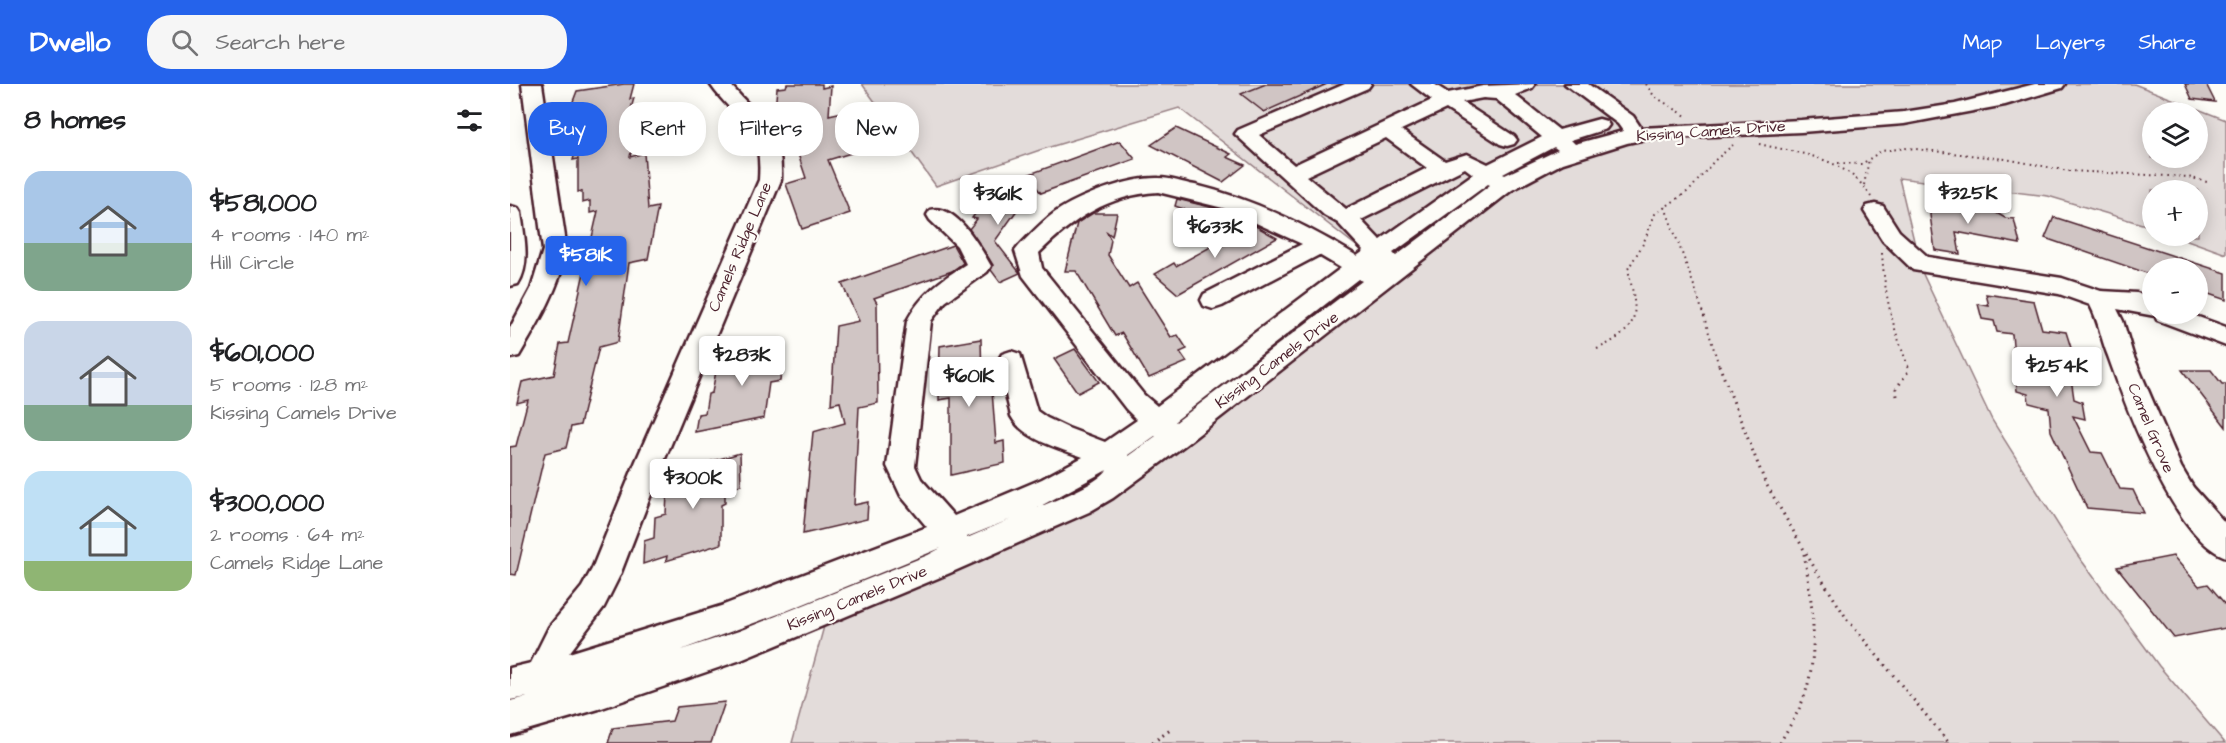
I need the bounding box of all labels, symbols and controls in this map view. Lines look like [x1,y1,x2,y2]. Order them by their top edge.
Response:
search box [147,15,567,69]
text: Dwello [30,23,111,62]
icon: search [168,26,201,59]
text: Search here [216,27,345,58]
text: Map [1962,28,2002,57]
text: Layers [2035,28,2105,57]
text: Share [2138,28,2196,57]
text: 8 homes [24,102,126,138]
chip: Buy [528,102,607,156]
chip: Rent [619,102,706,156]
chip: Filters [718,102,823,156]
chip: New [835,102,919,156]
map controls [2142,102,2208,324]
button: layers [2142,102,2208,168]
icon: filters [453,104,486,137]
street label: Kissing Camels Drive [1636,115,1787,148]
pin: $325K [1926,174,2010,225]
pin: $361K [956,175,1040,226]
street label: Camels Ridge Lane [703,179,778,316]
text: $325K [1938,179,1998,207]
text: $361K [974,180,1022,208]
button: + [2142,180,2208,246]
text: $581,000 [210,185,317,221]
icon: home [72,195,144,267]
pin: $633K [1173,208,1257,259]
text: $633K [1187,213,1243,241]
text: 4 rooms · 140 m² [210,221,369,249]
pin: $581K [544,236,628,287]
text: $581K [560,241,612,269]
text: Hill Circle [210,249,294,277]
button: − [2142,258,2208,324]
street label: Kissing Camels Drive [1211,306,1344,415]
text: $601,000 [210,335,314,371]
pin: $283K [700,336,784,387]
text: $283K [713,341,771,369]
icon: home [72,345,144,417]
pin: $254K [2015,347,2099,398]
text: $254K [2026,352,2088,380]
pin: $601K [927,357,1011,408]
text: $601K [944,362,994,390]
text: 5 rooms · 128 m² [210,371,368,399]
street label: Camel Grove [2122,380,2180,477]
text: Kissing Camels Drive [210,399,397,427]
pin: $300K [651,459,735,510]
text: $300K [664,464,722,492]
text: $300,000 [210,485,324,521]
icon: home [72,495,144,567]
text: 2 rooms · 64 m² [210,521,365,549]
text: Camels Ridge Lane [210,549,383,577]
street label: Kissing Camels Drive [784,560,931,637]

